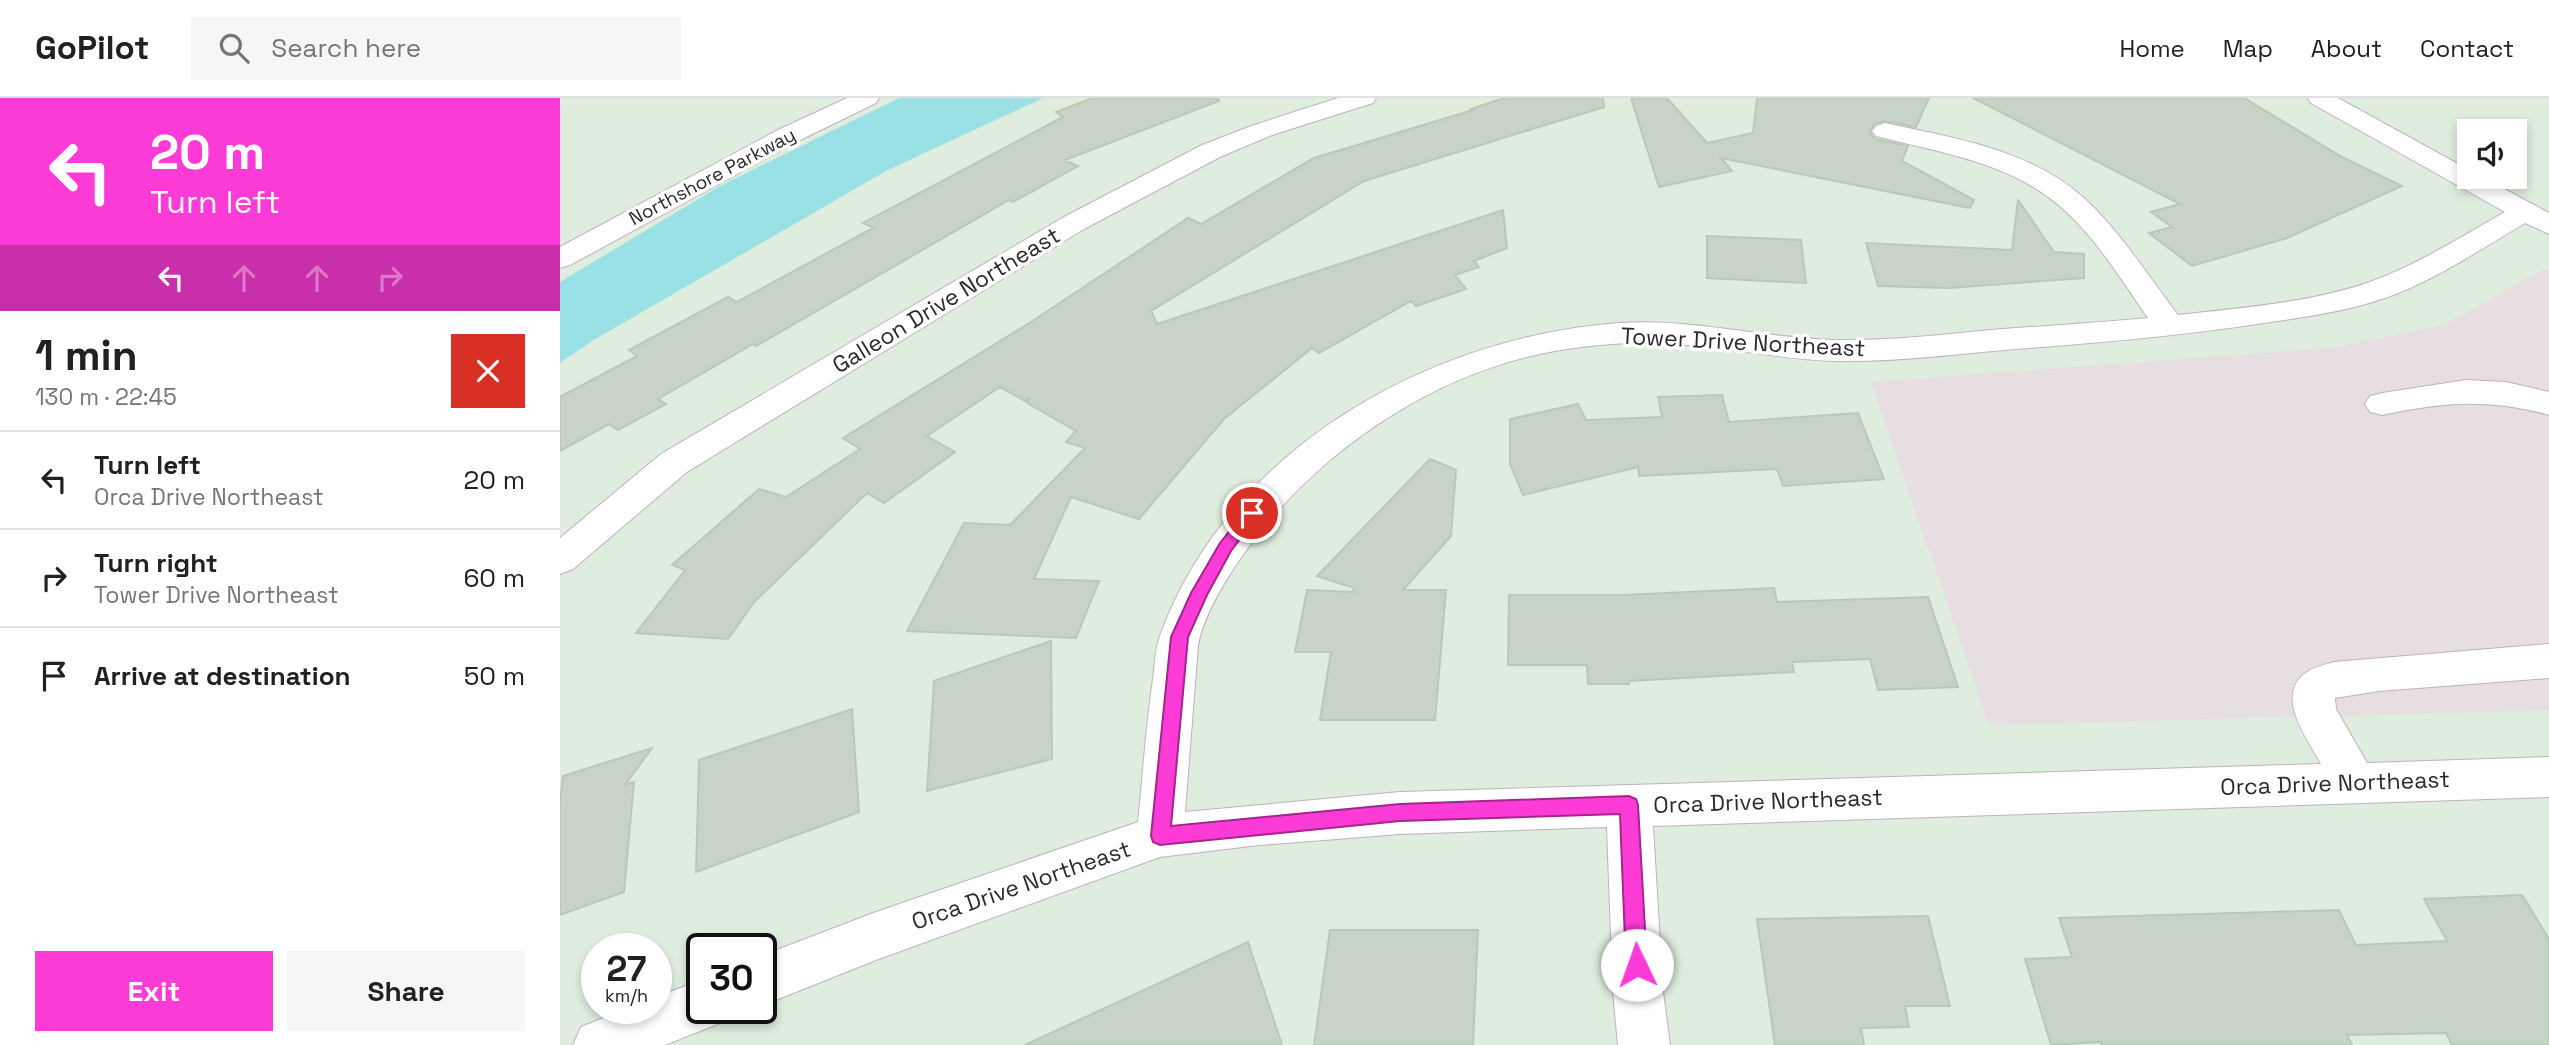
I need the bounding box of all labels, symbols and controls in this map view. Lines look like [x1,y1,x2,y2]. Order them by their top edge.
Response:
search box [191,17,681,80]
text: GoPilot [35,27,149,69]
icon: search [215,29,253,67]
text: Search here [271,31,421,65]
text: Home [2119,33,2185,64]
text: Map [2223,33,2273,64]
text: About [2311,33,2382,64]
text: Contact [2420,33,2514,64]
map controls [2457,119,2527,189]
button: sound [2457,119,2527,189]
text: 20 m [150,121,265,183]
street label: Northshore Parkway [625,122,800,231]
icon: left [35,126,126,217]
text: Turn left [150,182,280,222]
street label: Galleon Drive Northeast [827,220,1065,380]
icon: left [152,259,190,297]
icon: ahead [225,259,263,297]
icon: ahead [298,259,336,297]
icon: right [371,259,409,297]
street label: Tower Drive Northeast [1620,321,1866,363]
text: 1 min [35,329,138,382]
button: close [451,334,525,408]
text: 130 m · 22:45 [35,382,177,412]
text: Turn left [94,448,201,482]
icon: left [35,461,73,499]
text: 20 m [464,463,525,497]
text: Orca Drive Northeast [94,482,324,512]
pin [1222,483,1282,543]
icon: arrive [1233,494,1271,532]
text: Turn right [94,546,218,580]
icon: right [35,559,73,597]
text: 60 m [463,561,525,595]
text: Tower Drive Northeast [94,580,339,610]
icon: arrive [35,657,73,695]
text: Arrive at destination [94,659,351,693]
text: 50 m [464,659,525,693]
street label: Orca Drive Northeast [2220,764,2450,802]
street label: Orca Drive Northeast [1653,782,1883,820]
street label: Orca Drive Northeast [908,833,1134,937]
position arrow [1600,928,1674,1002]
speed limit sign: 30 [686,933,777,1024]
text: 27 [607,947,646,991]
button: Exit [35,951,273,1031]
button: Share [287,951,525,1031]
text: km/h [605,984,648,1007]

